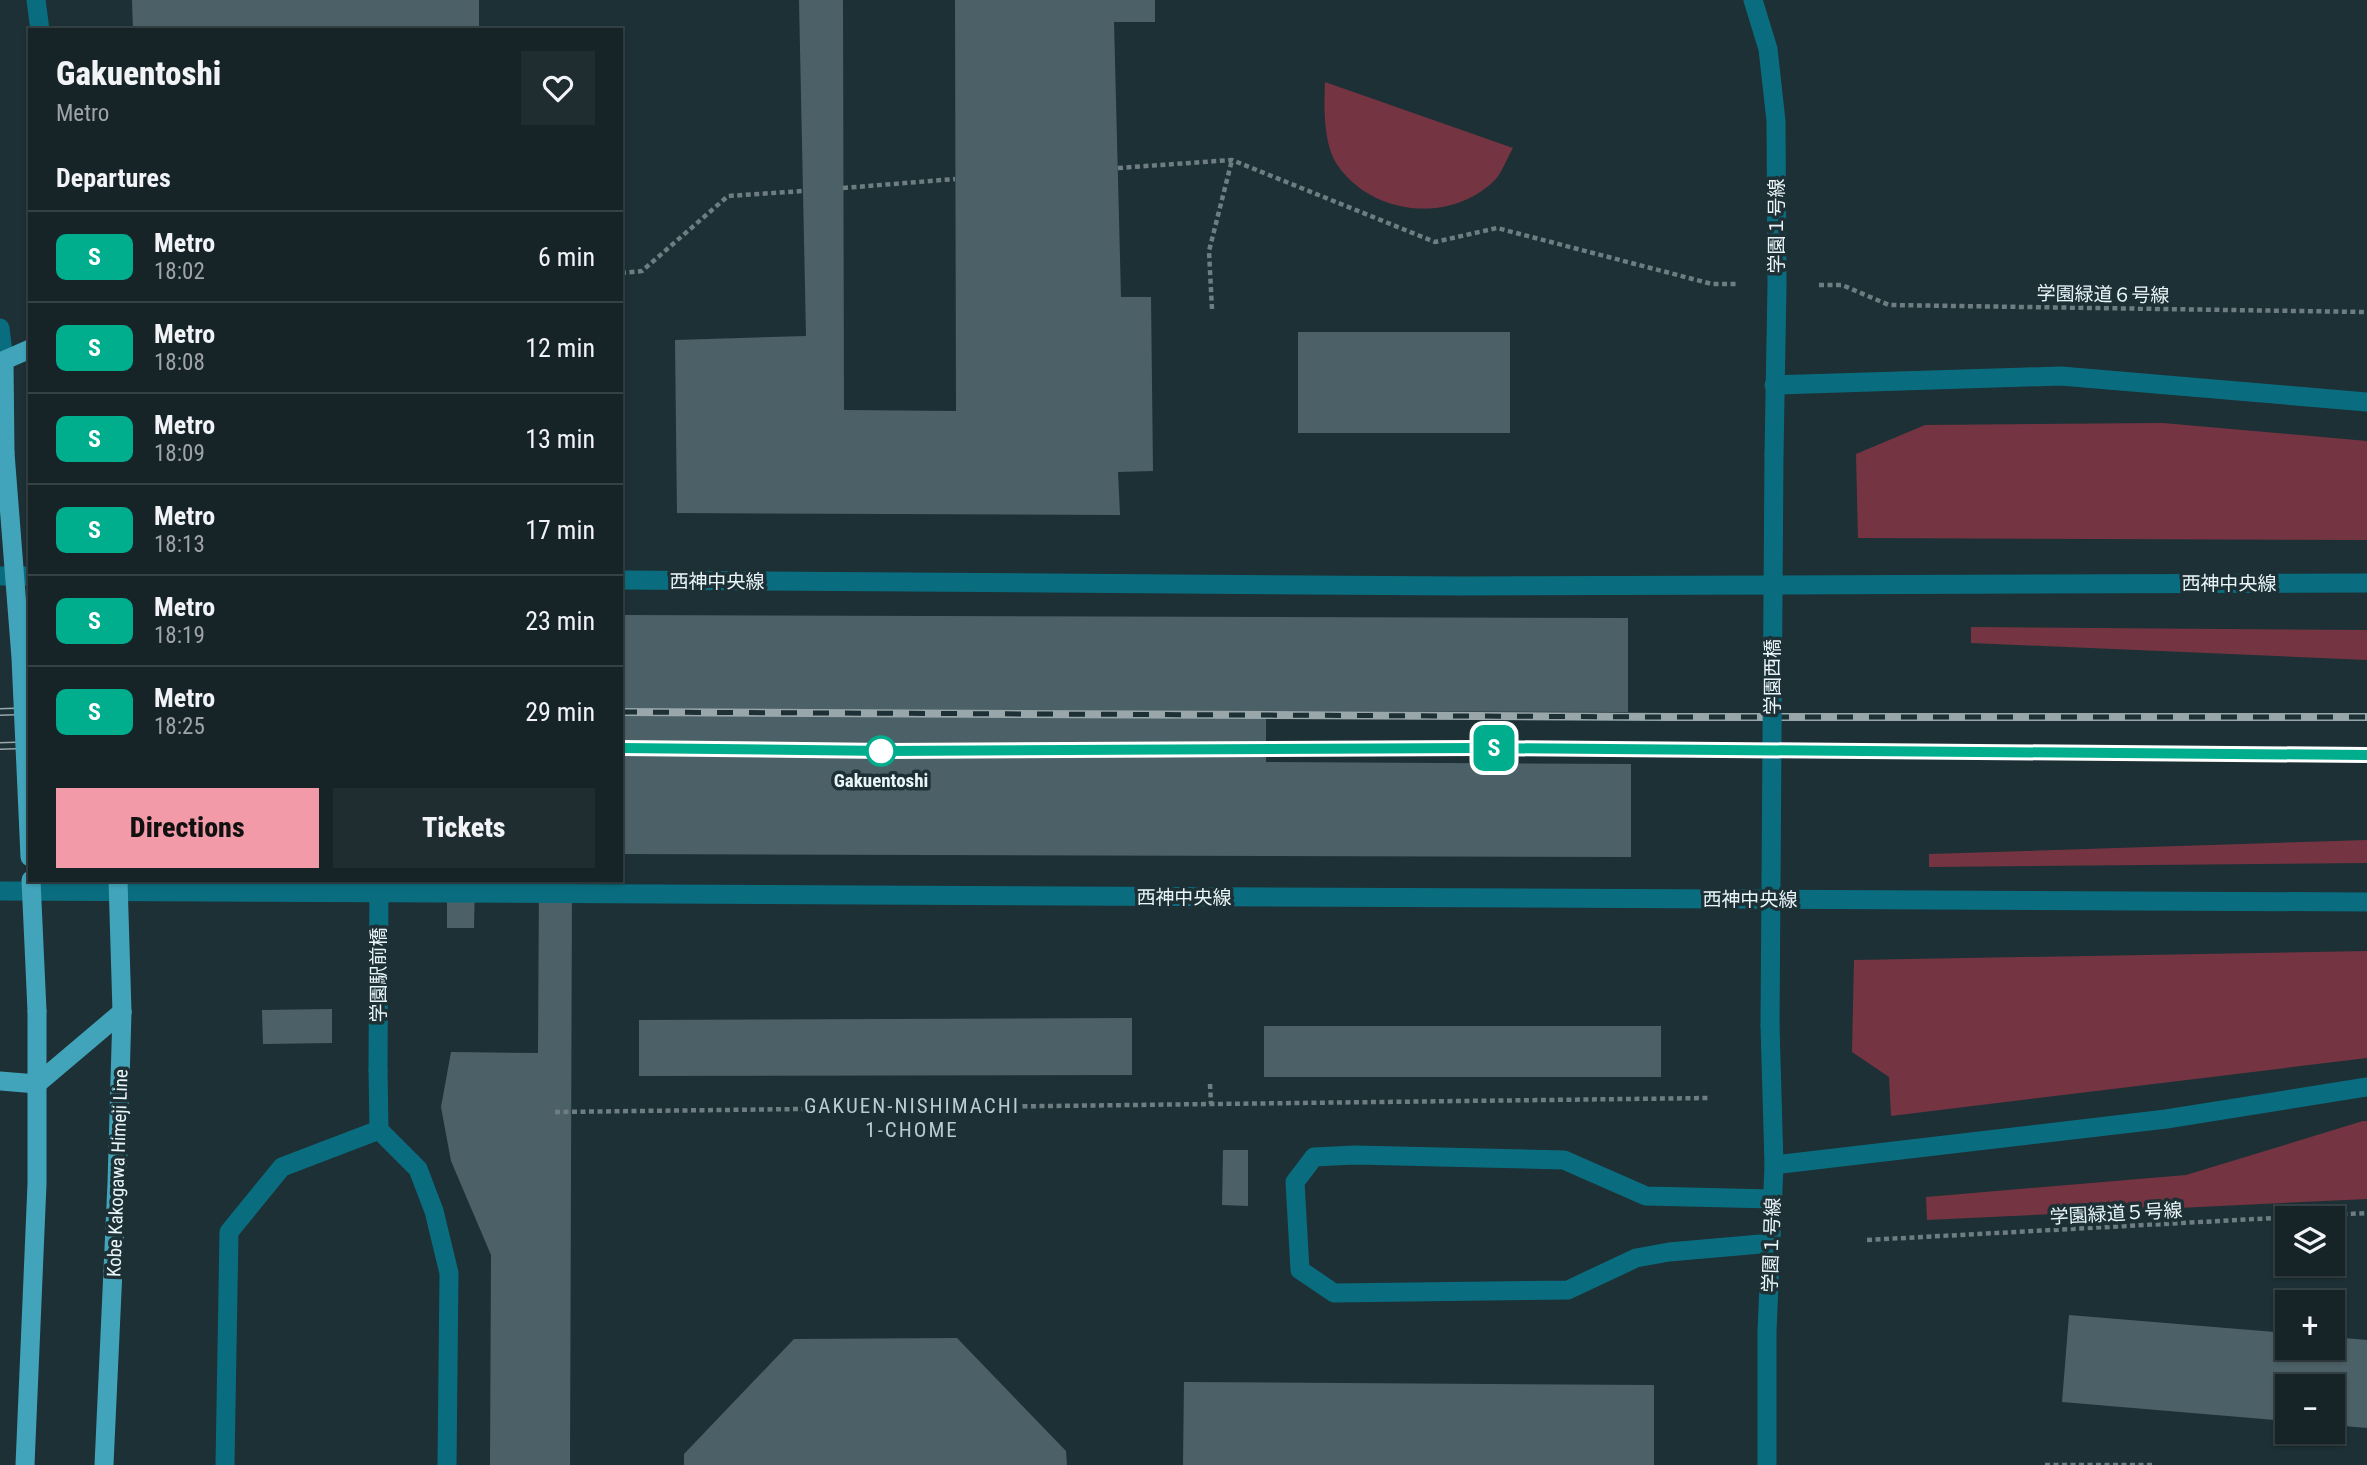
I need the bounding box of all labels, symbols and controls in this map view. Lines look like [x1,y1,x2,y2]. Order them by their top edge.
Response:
button: heart [521,51,595,125]
text: Gakuentoshi [56,54,221,93]
text: Metro [56,100,109,127]
text: Departures [56,163,171,193]
street label: 学園１号線 [1765,178,1788,274]
text: Metro [154,228,215,258]
text: 6 min [538,242,595,272]
text: S [88,243,101,271]
text: 18:02 [154,258,205,285]
street label: 学園緑道６号線 [2036,282,2170,307]
text: Metro [154,319,215,349]
text: 12 min [525,333,595,363]
text: S [88,334,101,362]
text: 18:08 [154,349,205,376]
text: Metro [154,410,215,440]
text: 13 min [525,424,595,454]
text: S [88,425,101,453]
text: 18:09 [154,440,205,467]
text: Metro [154,501,215,531]
text: 17 min [525,515,595,545]
text: S [88,516,101,544]
text: 18:13 [154,531,205,558]
street label: 西神中央線 [669,570,765,593]
street label: 西神中央線 [2181,572,2277,595]
text: Metro [154,592,215,622]
text: 23 min [525,606,595,636]
text: S [88,607,101,635]
text: 18:19 [154,622,205,649]
street label: 学園西橋 [1761,639,1784,715]
text: Metro [154,683,215,713]
text: 29 min [525,697,595,727]
text: S [88,698,101,726]
text: 18:25 [154,713,205,740]
line badge: S [1471,725,1517,771]
text: S [1488,734,1500,762]
marker: Gakuentoshi [866,736,896,766]
place label: Gakuentoshi [834,769,928,792]
button: Directions [56,788,319,868]
button: Tickets [333,788,595,868]
street label: 西神中央線 [1136,886,1232,909]
street label: 西神中央線 [1702,888,1798,911]
street label: 学園駅前橋 [367,927,390,1023]
street label: Kobe Kakogawa Himeji Line [102,1069,133,1277]
district label: GAKUEN-NISHIMACHI 1-CHOME [804,1094,1020,1142]
street label: 学園１号線 [1758,1197,1785,1293]
street label: 学園緑道５号線 [2049,1199,2183,1228]
map controls [2275,1206,2345,1444]
button: layers [2275,1206,2345,1276]
button: + [2275,1290,2345,1360]
button: − [2275,1374,2345,1444]

